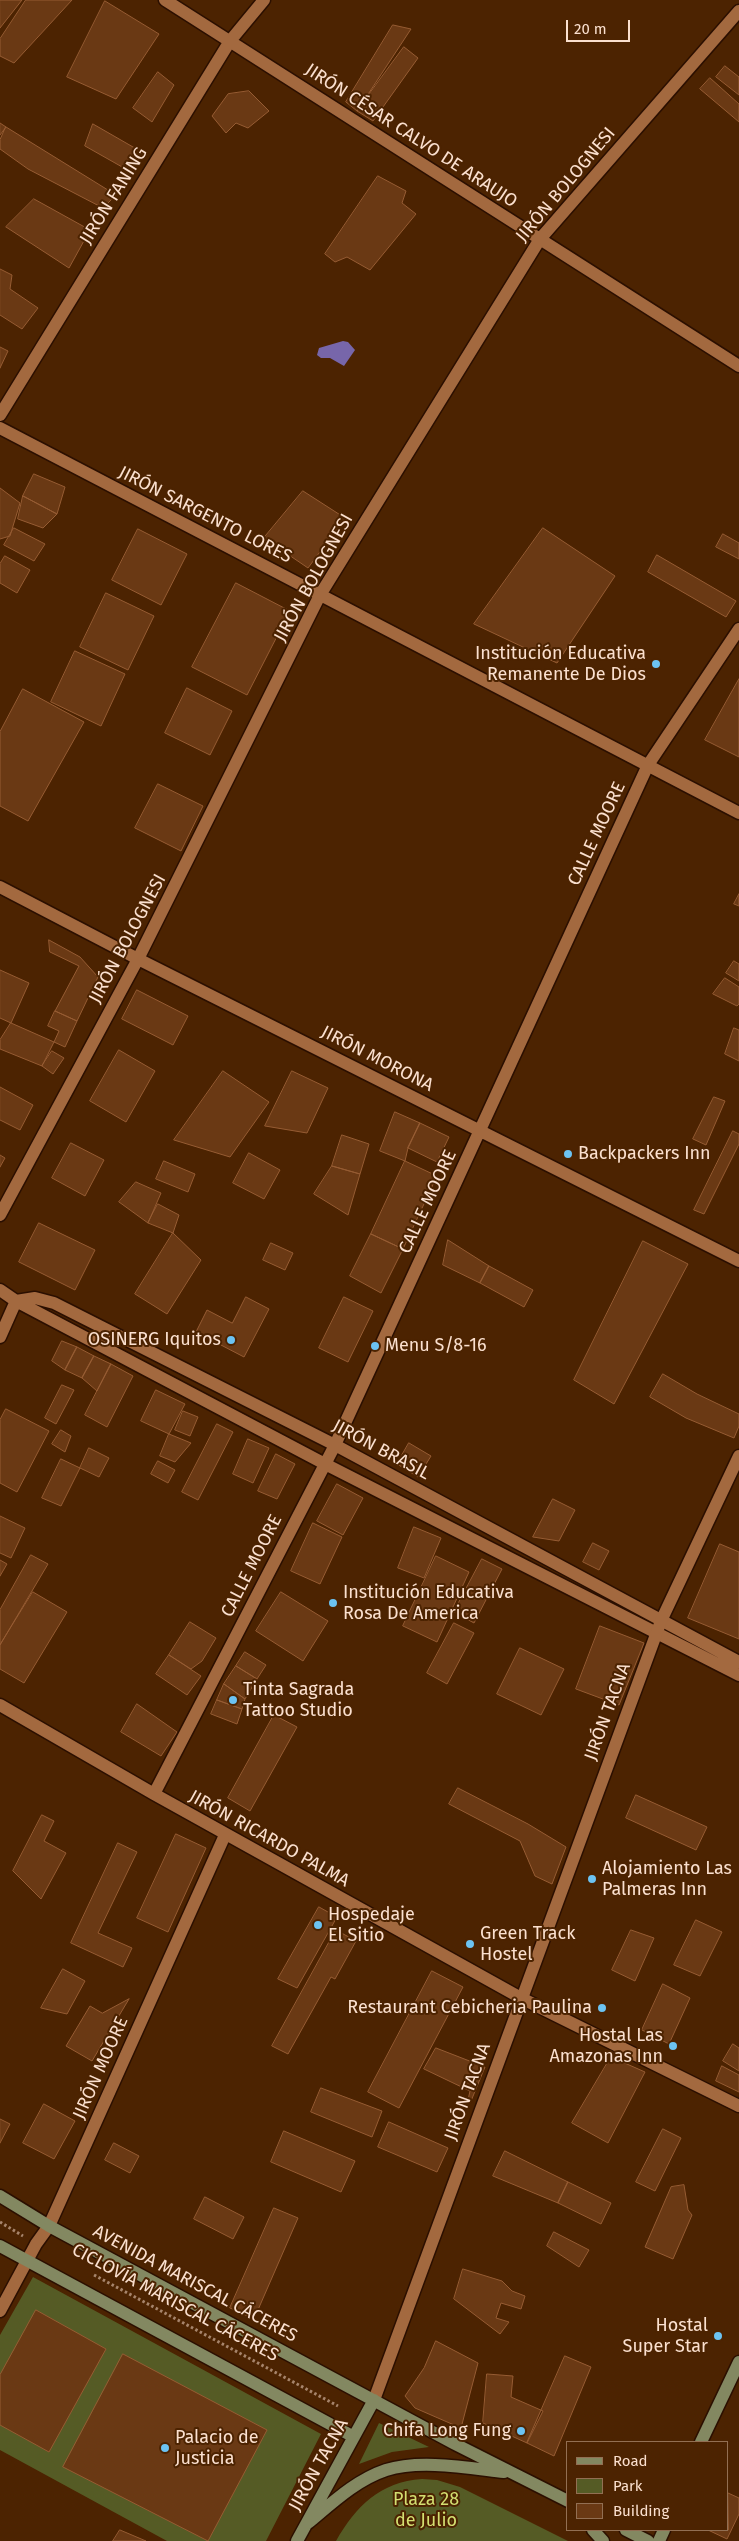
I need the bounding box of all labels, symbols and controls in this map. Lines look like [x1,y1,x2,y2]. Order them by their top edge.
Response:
scale bar [569,10,633,42]
text: 20 m [574,20,607,38]
street label: JIRÓN CÉSAR CALVO DE ARAUJO [301,59,521,213]
street label: JIRÓN BOLOGNESI [512,123,620,247]
street label: JIRÓN FANING [76,143,152,249]
street label: JIRÓN SARGENTO LORES [115,462,295,568]
street label: JIRÓN BOLOGNESI [270,510,358,646]
place label: Institución Educativa Remanente De Dios [475,643,646,686]
marker: Institución Educativa Remanente De Dios [650,658,662,670]
street label: CALLE MOORE [564,779,630,889]
street label: JIRÓN BOLOGNESI [85,871,171,1007]
street label: JIRÓN MORONA [317,1021,437,1097]
place label: Backpackers Inn [578,1143,711,1165]
street label: CALLE MOORE [395,1147,461,1257]
marker: Backpackers Inn [562,1148,574,1160]
place label: OSINERG Iquitos [88,1329,221,1351]
marker: OSINERG Iquitos [225,1334,237,1346]
place label: Menu S/8-16 [385,1335,487,1357]
marker: Menu S/8-16 [369,1340,381,1352]
street label: JIRÓN BRASIL [329,1415,433,1485]
street label: CALLE MOORE [217,1511,287,1621]
place label: Institución Educativa Rosa De America [343,1582,514,1625]
marker: Institución Educativa Rosa De America [327,1597,339,1609]
street label: JIRÓN TACNA [580,1660,636,1764]
place label: Tinta Sagrada Tattoo Studio [243,1679,354,1722]
marker: Tinta Sagrada Tattoo Studio [227,1694,239,1706]
street label: JIRÓN RICARDO PALMA [185,1786,353,1892]
place label: Alojamiento Las Palmeras Inn [602,1858,732,1900]
marker: Alojamiento Las Palmeras Inn [586,1873,598,1885]
place label: Hospedaje El Sitio [328,1904,415,1946]
marker: Hospedaje El Sitio [312,1919,324,1931]
place label: Green Track Hostel [480,1923,575,1966]
marker: Green Track Hostel [464,1938,476,1950]
place label: Restaurant Cebicheria Paulina [347,1997,592,2019]
marker: Restaurant Cebicheria Paulina [596,2002,608,2014]
street label: JIRÓN MOORE [69,2013,133,2123]
place label: Hostal Las Amazonas Inn [549,2025,663,2068]
street label: JIRÓN TACNA [440,2040,496,2144]
marker: Hostal Las Amazonas Inn [667,2040,679,2052]
street label: AVENIDA MARISCAL CÁCERES [89,2221,301,2347]
street label: CICLOVÍA MARISCAL CÁCERES [68,2239,282,2367]
place label: Hostal Super Star [623,2315,708,2358]
marker: Hostal Super Star [712,2330,724,2342]
street label: JIRÓN TACNA [285,2415,353,2515]
place label: Chifa Long Fung [383,2420,511,2442]
marker: Chifa Long Fung [515,2425,527,2437]
place label: Palacio de Justicia [175,2427,259,2470]
legend [566,2441,729,2531]
marker: Palacio de Justicia [159,2442,171,2454]
text: Road [613,2452,648,2470]
text: Park [613,2477,643,2495]
park label: Plaza 28 de Julio [393,2489,459,2532]
text: Building [613,2502,669,2520]

